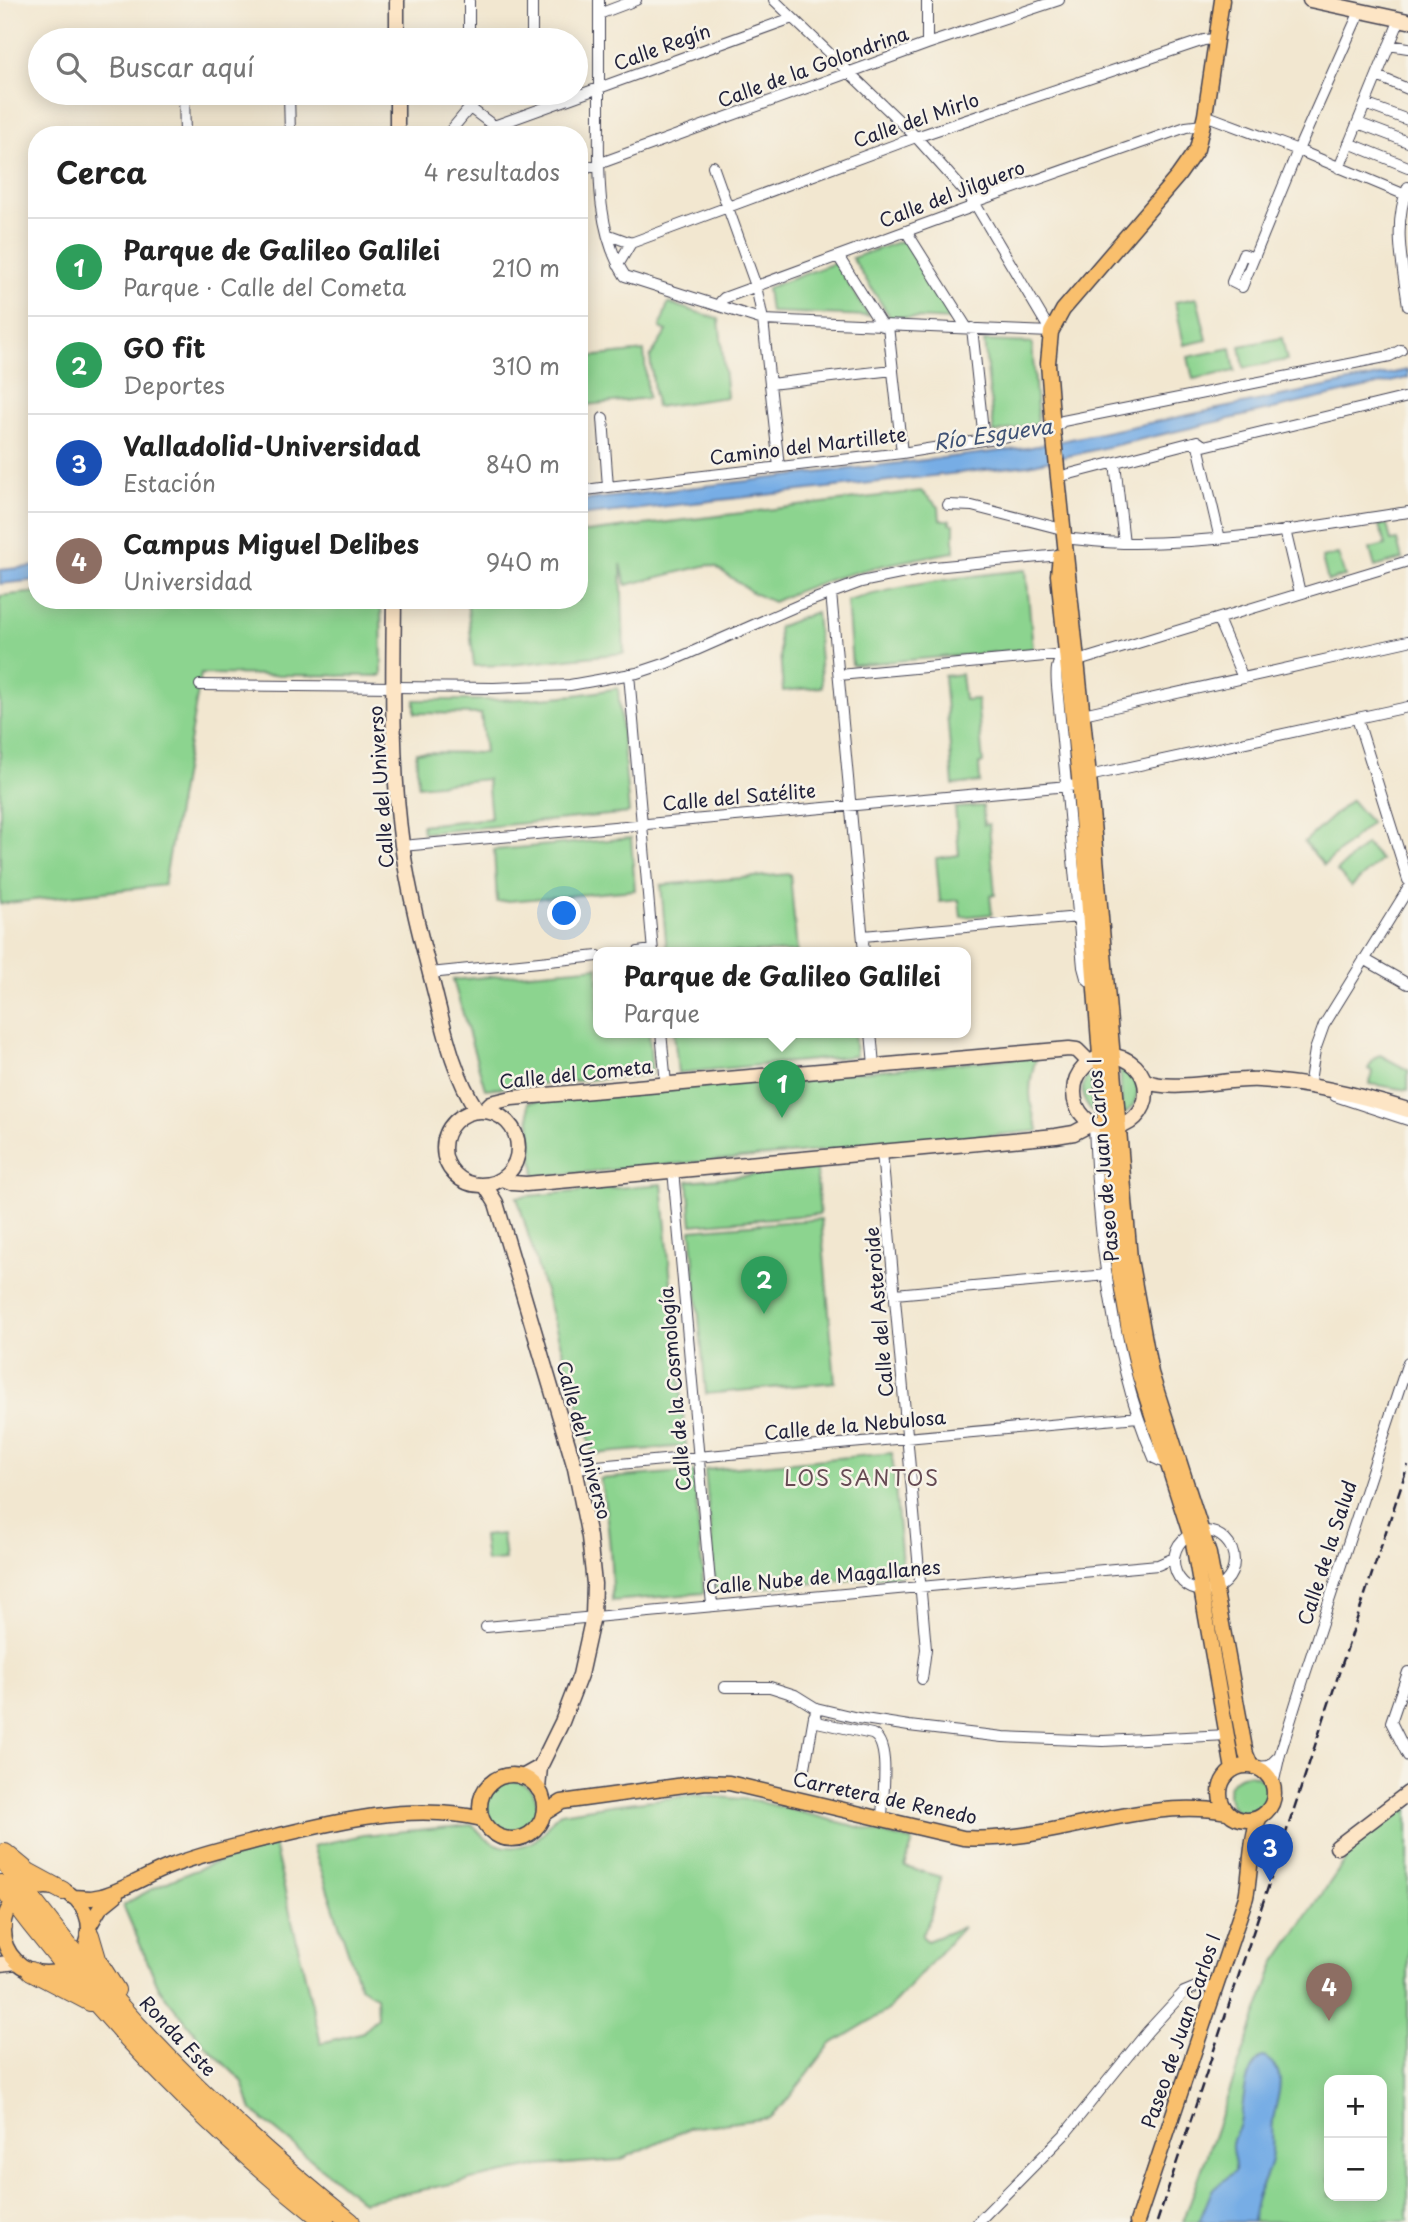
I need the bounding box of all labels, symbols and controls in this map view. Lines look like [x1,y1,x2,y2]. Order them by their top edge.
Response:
street label: Calle Regín [609,16,714,77]
street label: Calle de la Golondrina [713,18,912,114]
search box [28,28,588,105]
text: Buscar aquí [108,47,254,86]
icon: search [52,48,90,86]
street label: Calle del Mirlo [849,84,982,154]
text: Cerca [56,149,147,194]
street label: Calle del Jilguero [875,152,1029,234]
text: 4 resultados [424,154,560,189]
text: Parque de Galileo Galilei [123,230,440,269]
text: 1 [74,250,85,285]
text: 210 m [492,250,560,285]
text: Parque · Calle del Cometa [123,269,406,304]
text: GO fit [123,328,205,367]
text: 2 [71,348,87,383]
text: 310 m [491,348,560,383]
text: Deportes [123,367,225,402]
water label: Río Esgueva [931,409,1055,457]
street label: Camino del Martillete [708,419,908,471]
text: Valladolid-Universidad [123,426,420,465]
text: 3 [71,446,87,481]
text: 840 m [486,446,560,481]
text: Estación [123,465,216,500]
text: Campus Miguel Delibes [123,524,419,563]
text: 4 [71,544,87,579]
text: 940 m [486,544,560,579]
text: Universidad [123,563,252,598]
street label: Calle del Universo [360,705,400,869]
street label: Calle del Satélite [661,775,817,817]
your location [547,896,581,930]
popup [593,947,971,1038]
text: Parque de Galileo Galilei [623,956,941,995]
text: Parque [623,995,700,1030]
street label: Calle del Cometa [498,1051,654,1095]
street label: Paseo de Juan Carlos I [1079,1057,1125,1263]
pin: 1 [759,1060,805,1118]
street label: Calle del Asteroide [857,1226,899,1399]
pin: 2 [741,1256,787,1314]
street label: Calle de la Cosmología [651,1286,697,1492]
street label: Calle del Universo [550,1357,620,1522]
street label: Calle de la Nebulosa [763,1402,947,1446]
district label: LOS SANTOS [784,1461,940,1493]
street label: Calle de la Salud [1289,1477,1363,1629]
street label: Calle Nube de Magallanes [704,1552,942,1600]
street label: Carretera de Renedo [791,1764,980,1830]
pin: 3 [1247,1824,1293,1882]
street label: Paseo de Juan Carlos I [1133,1929,1227,2132]
pin: 4 [1306,1963,1352,2021]
street label: Ronda Este [134,1989,224,2082]
map controls [1324,2075,1387,2201]
button: + [1324,2075,1387,2138]
button: − [1324,2138,1387,2201]

